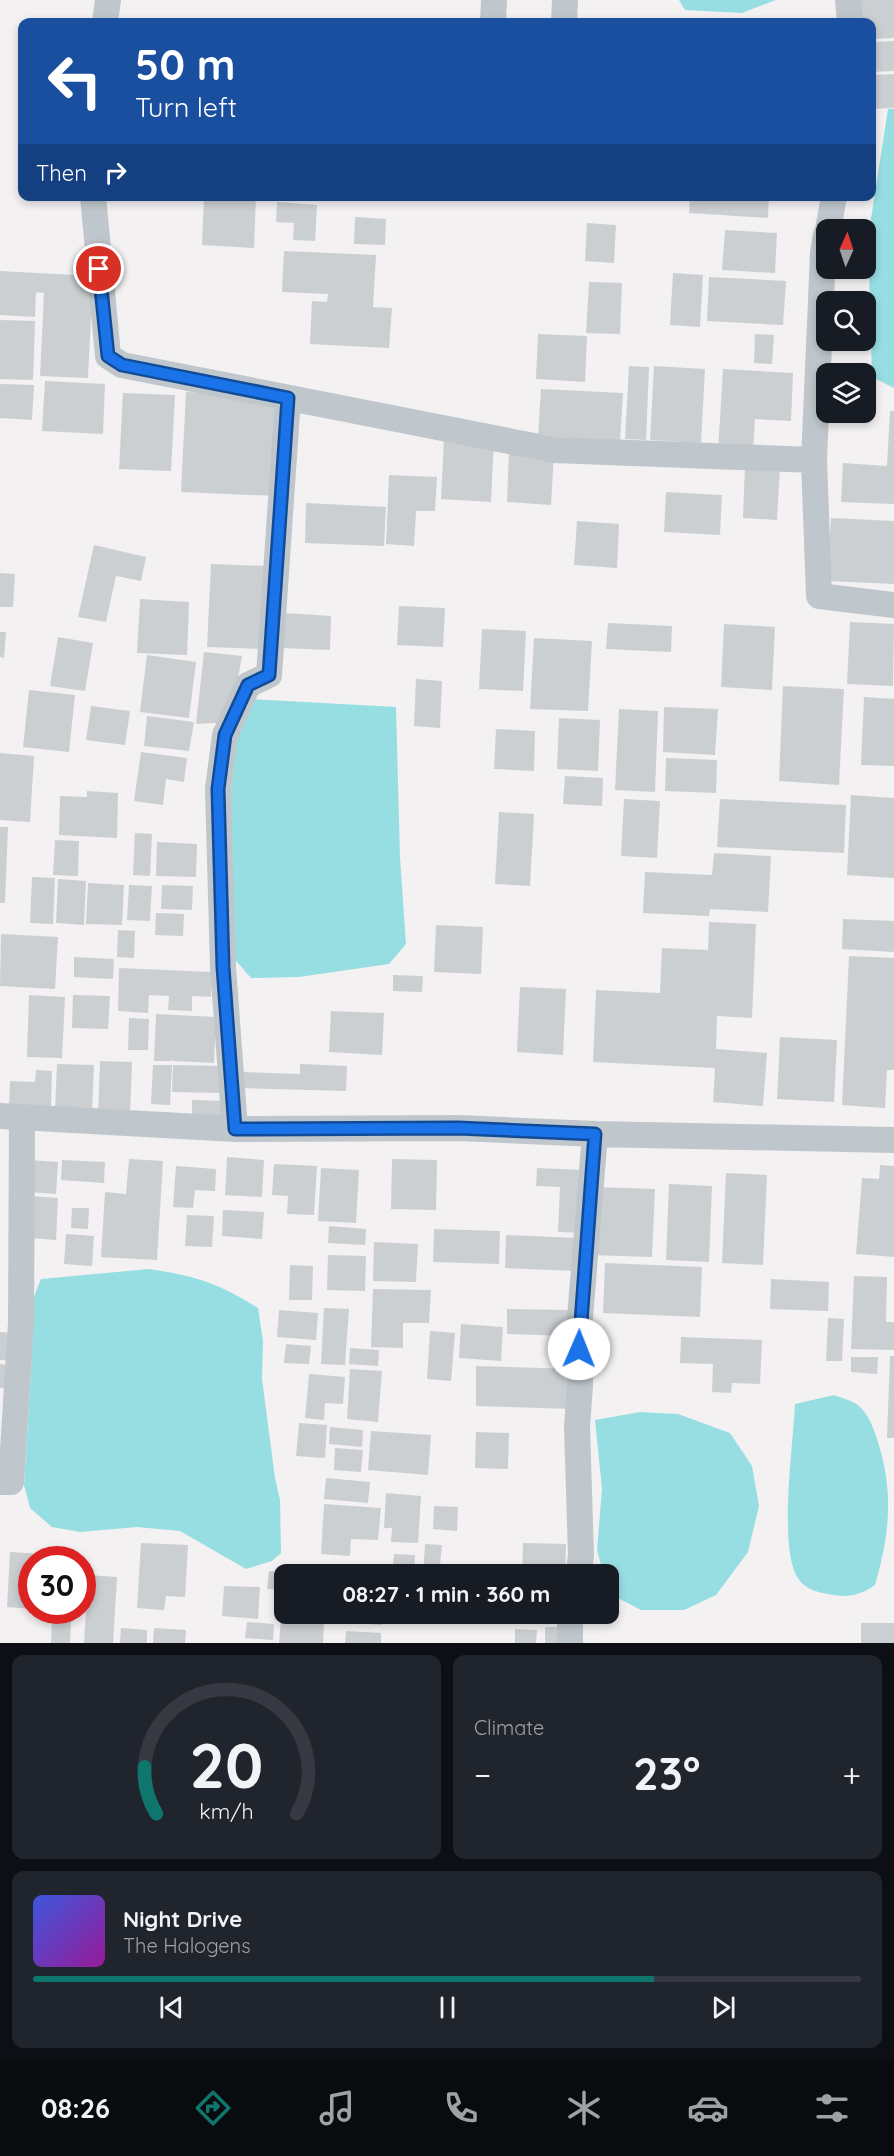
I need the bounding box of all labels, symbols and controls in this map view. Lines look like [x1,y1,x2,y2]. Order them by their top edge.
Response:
text: 50 m [135,38,235,91]
icon: left [36,42,114,120]
text: Turn left [135,90,237,124]
icon: right [99,156,132,189]
text: Then [36,159,87,187]
north arrow [816,219,876,279]
map controls [816,219,876,423]
pin [73,243,124,294]
icon: arrive [82,252,115,285]
button: search [816,291,876,351]
button: layers [816,363,876,423]
position arrow [547,1317,611,1381]
speed limit sign: 30 [18,1546,96,1624]
text: 08:27 · 1 min · 360 m [343,1580,550,1608]
text: Climate [474,1715,544,1740]
text: 20 [190,1726,263,1804]
text: 23° [633,1745,701,1801]
text: − [474,1754,491,1795]
text: + [842,1754,861,1795]
text: km/h [199,1798,254,1824]
text: Night Drive [123,1905,242,1933]
text: The Halogens [123,1933,251,1958]
icon: previous [155,1991,188,2024]
icon: pause [431,1991,464,2024]
icon: next [707,1991,740,2024]
icon: directions [192,2087,234,2129]
icon: music [316,2087,358,2129]
icon: phone [440,2087,482,2129]
icon: climate [563,2087,605,2129]
icon: car [687,2087,729,2129]
icon: filters [811,2087,853,2129]
text: 08:26 [41,2091,110,2125]

